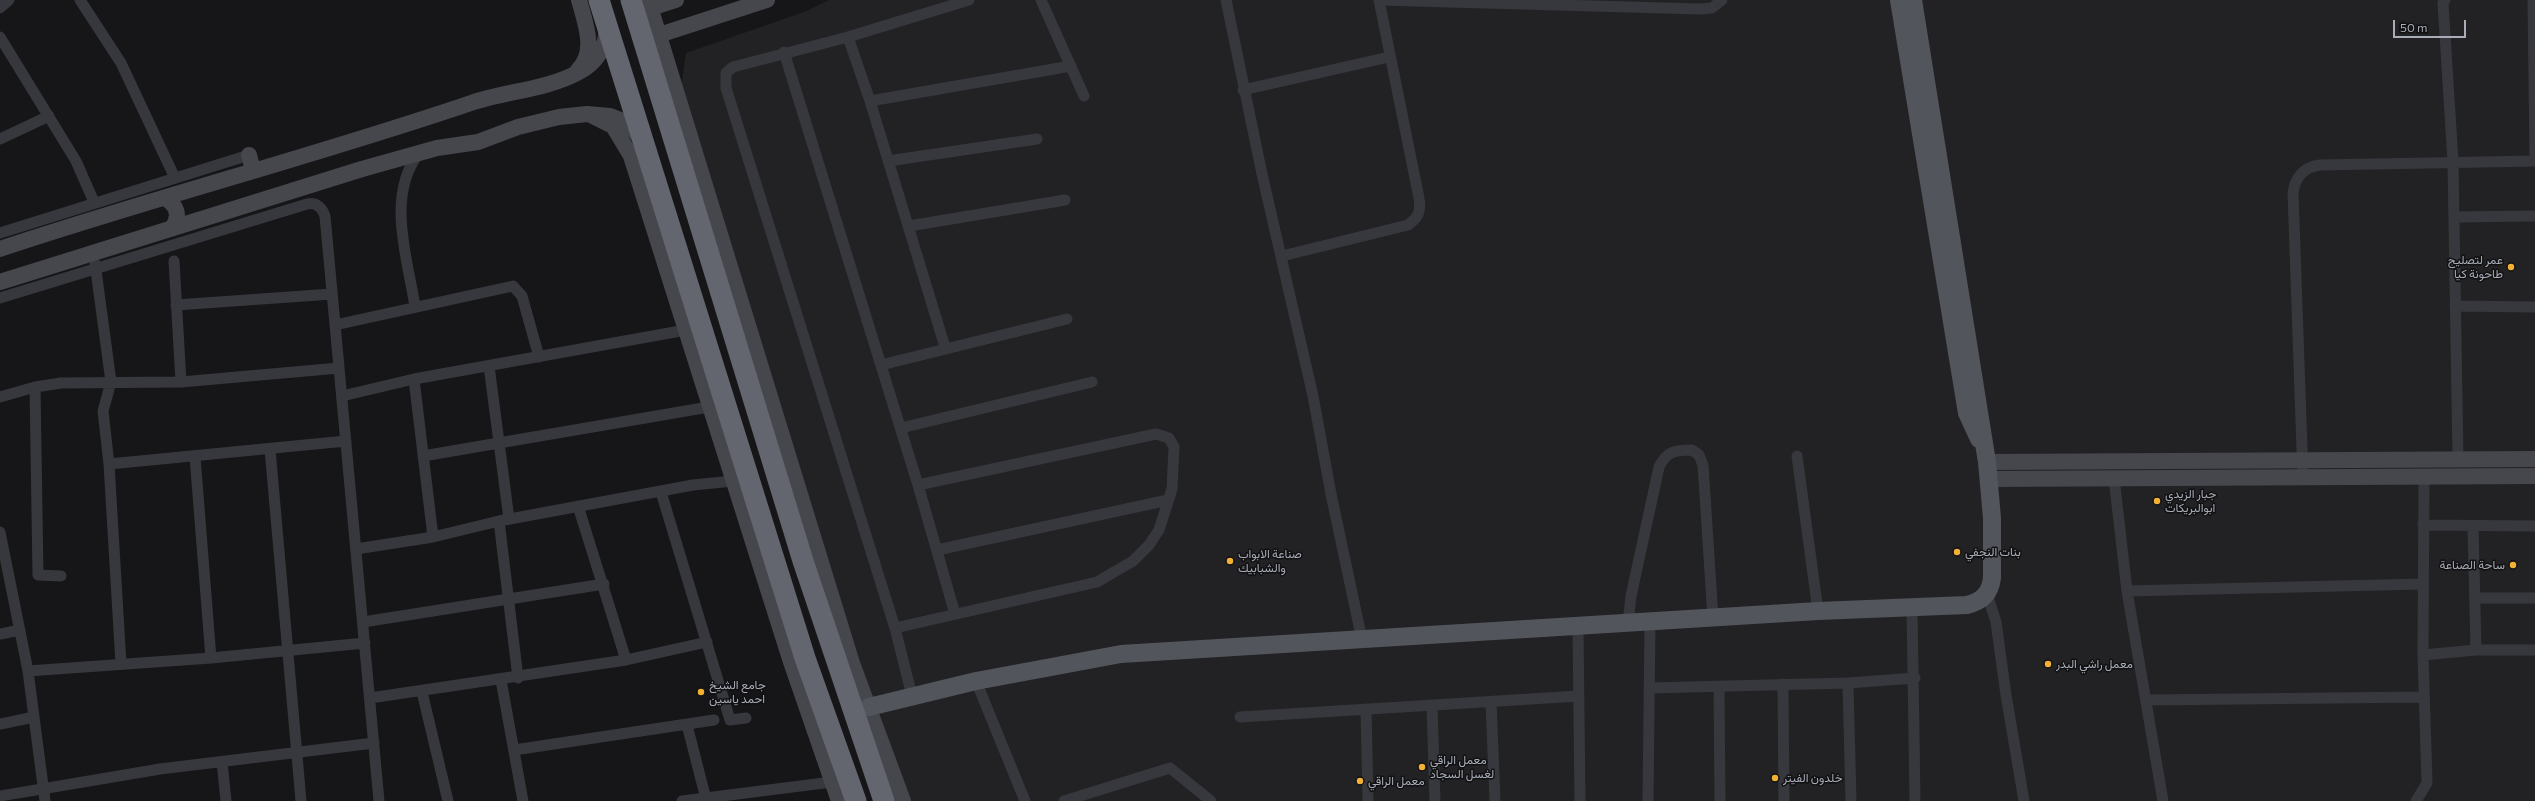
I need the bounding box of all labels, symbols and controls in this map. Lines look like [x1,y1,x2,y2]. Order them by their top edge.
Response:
scale bar [2395,12,2468,38]
text: 50 m [2400,20,2428,34]
place label: عمر لتصليح طاحونة كيا [2448,253,2503,281]
marker: عمر لتصليح طاحونة كيا [2506,262,2516,272]
place label: جبار الزيدي ابوالبريكات [2165,487,2216,515]
marker: جبار الزيدي ابوالبريكات [2152,496,2162,506]
place label: بنات النجفي [1965,545,2021,559]
place label: صناعة الابواب والشبابيك [1238,547,1302,575]
marker: بنات النجفي [1952,547,1962,557]
marker: صناعة الابواب والشبابيك [1225,556,1235,566]
place label: ساحة الصناعة [2440,558,2505,572]
marker: ساحة الصناعة [2508,560,2518,570]
place label: معمل راشي البدر [2056,657,2133,671]
marker: معمل راشي البدر [2043,659,2053,669]
place label: جامع الشيخ احمد ياسين [709,678,766,706]
marker: جامع الشيخ احمد ياسين [696,687,706,697]
place label: معمل الراقي لغسل السجاد [1430,753,1494,781]
marker: معمل الراقي لغسل السجاد [1417,762,1427,772]
place label: خلدون الفيتر [1783,771,1842,785]
marker: خلدون الفيتر [1770,773,1780,783]
place label: معمل الراقي [1368,774,1425,788]
marker: معمل الراقي [1355,776,1365,786]

